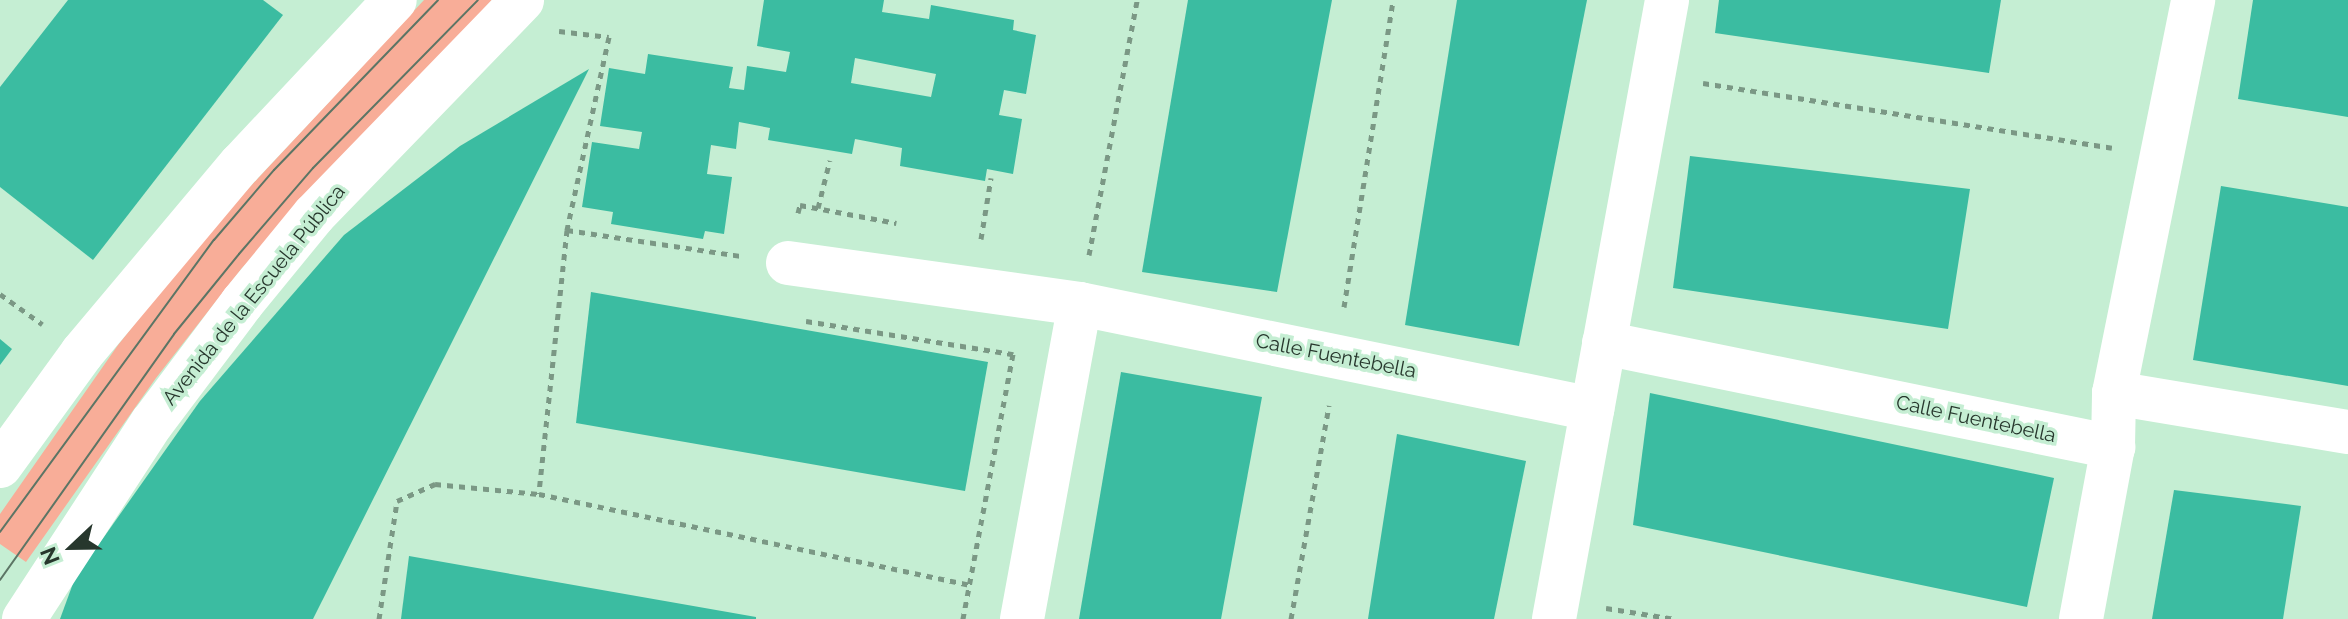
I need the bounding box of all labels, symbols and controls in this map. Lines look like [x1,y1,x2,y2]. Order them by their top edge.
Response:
street label: Avenida de la Escuela Pública [158,180,350,410]
street label: Calle Fuentebella [1254,329,1418,383]
street label: Calle Fuentebella [1894,390,2058,448]
north arrow [32,507,112,587]
text: N [35,543,65,569]

